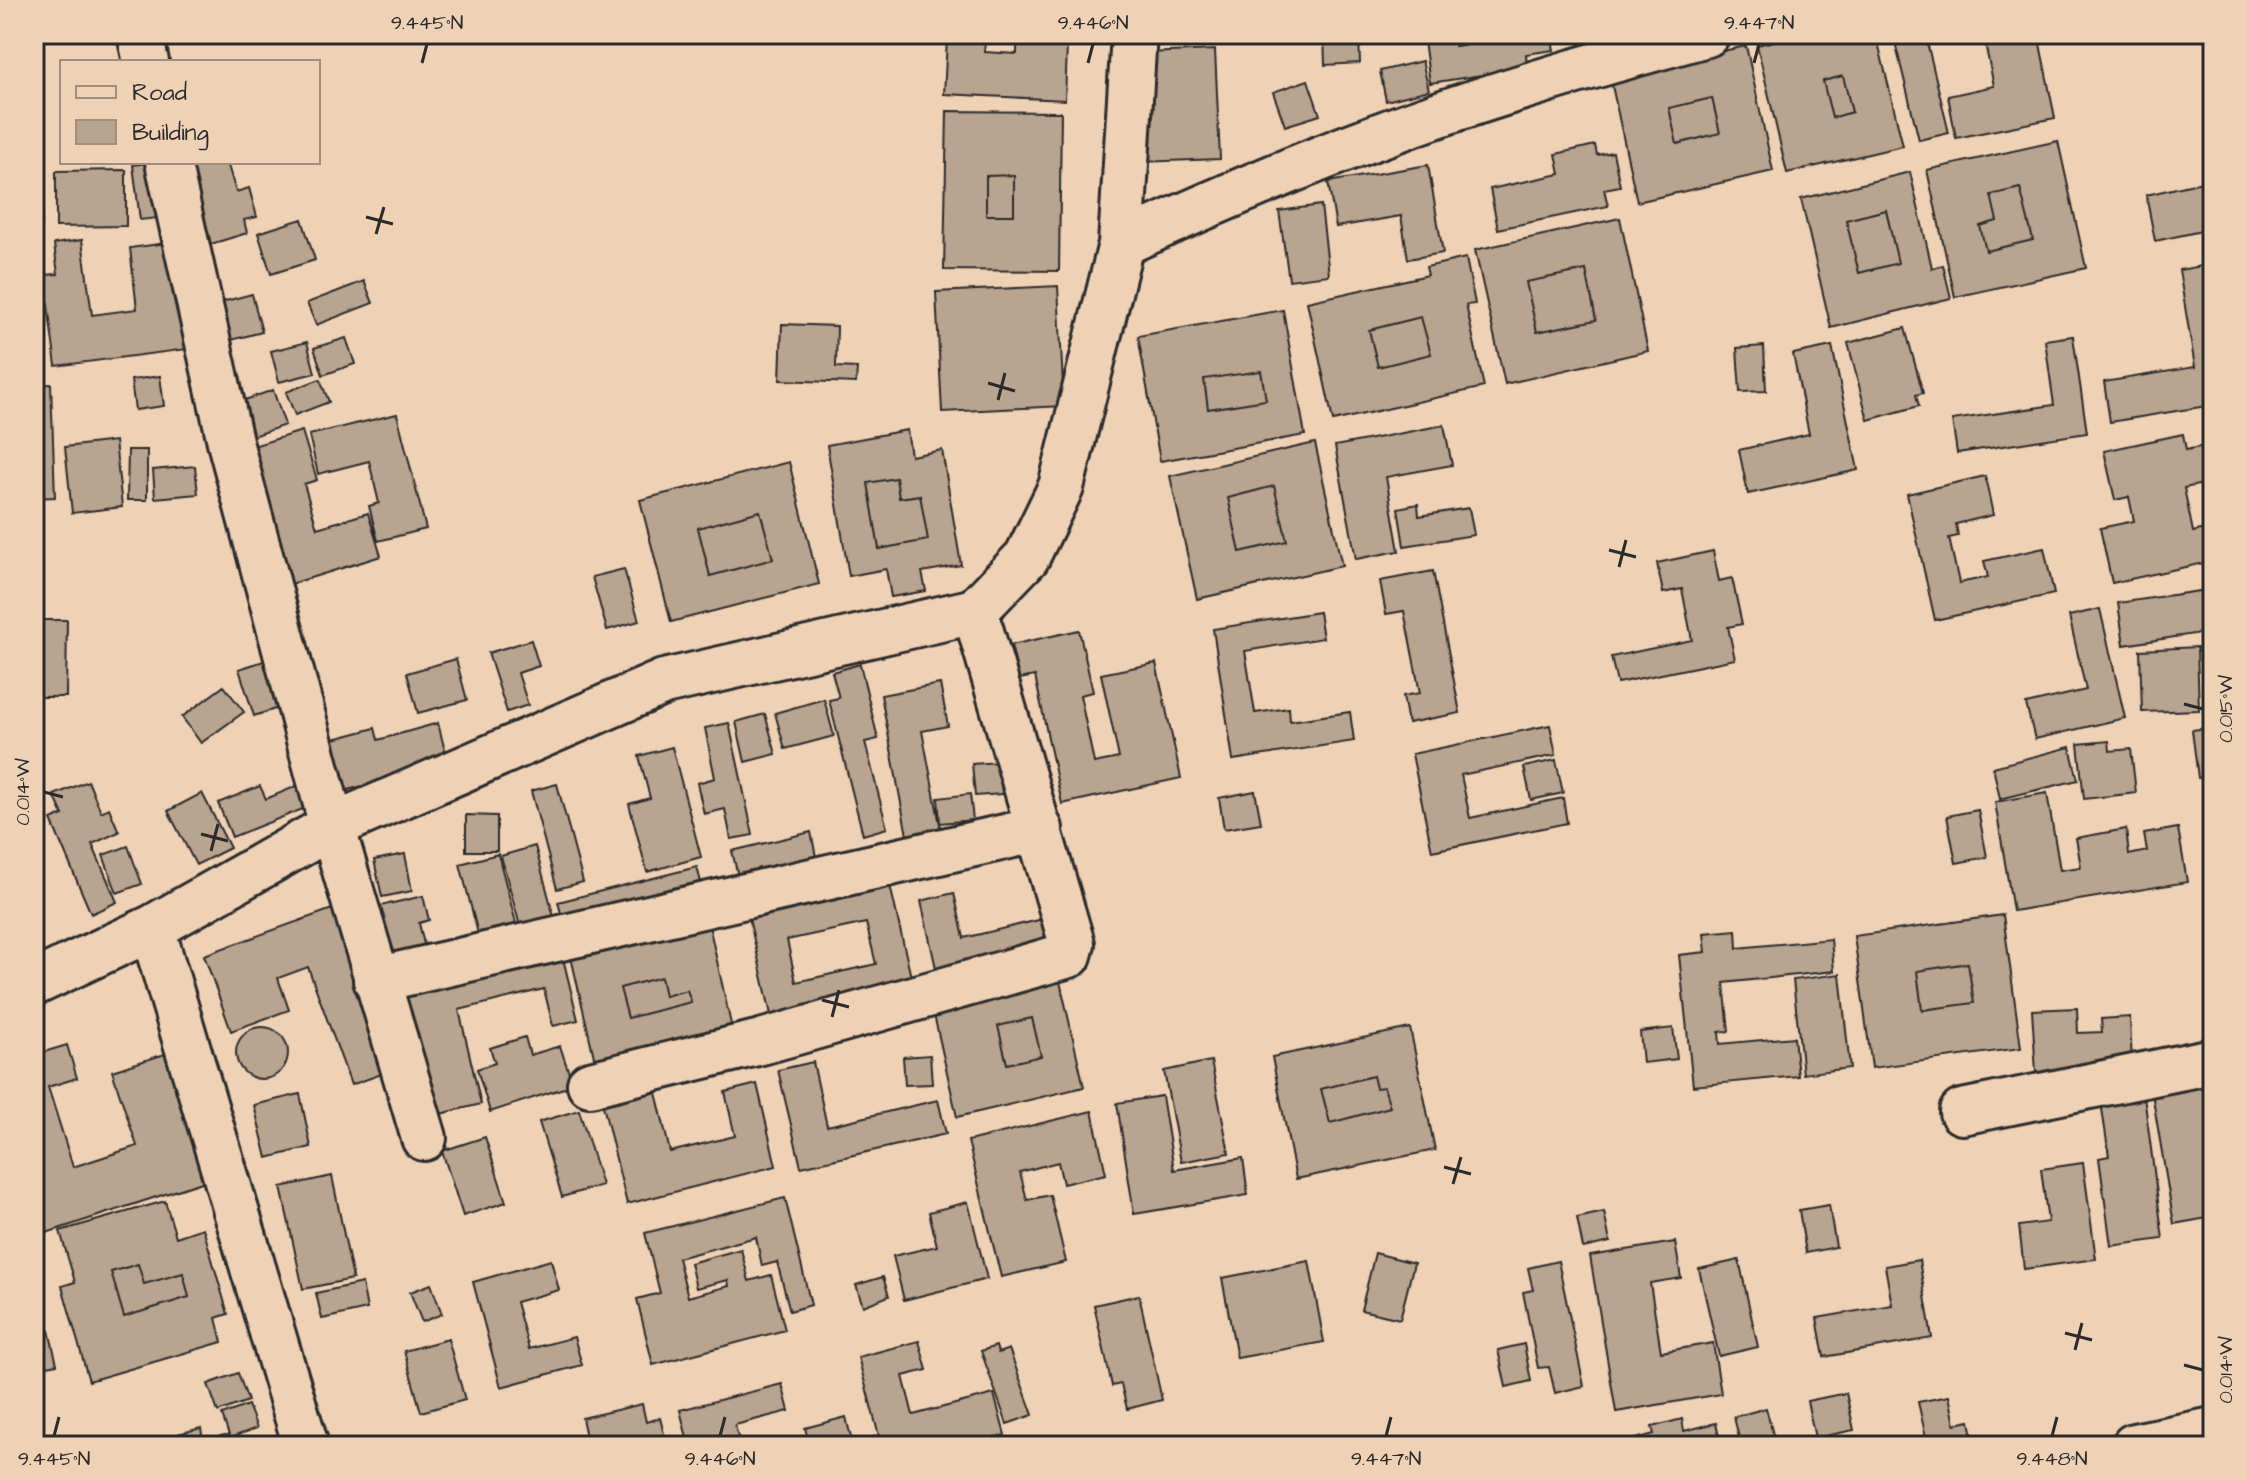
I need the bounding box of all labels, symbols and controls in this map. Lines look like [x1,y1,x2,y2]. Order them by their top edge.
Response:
text: 9.445°N [391,9,463,37]
text: 9.446°N [1058,9,1128,37]
text: 9.447°N [1724,9,1794,37]
legend [60,60,320,164]
text: Road [132,76,187,110]
text: Building [132,116,209,151]
text: 0.015°W [2212,675,2240,743]
text: 0.014°W [9,758,37,826]
text: 0.014°W [2212,1336,2240,1404]
text: 9.445°N [18,1445,90,1473]
text: 9.446°N [685,1445,755,1473]
text: 9.447°N [1351,1445,1421,1473]
text: 9.448°N [2016,1445,2088,1473]

